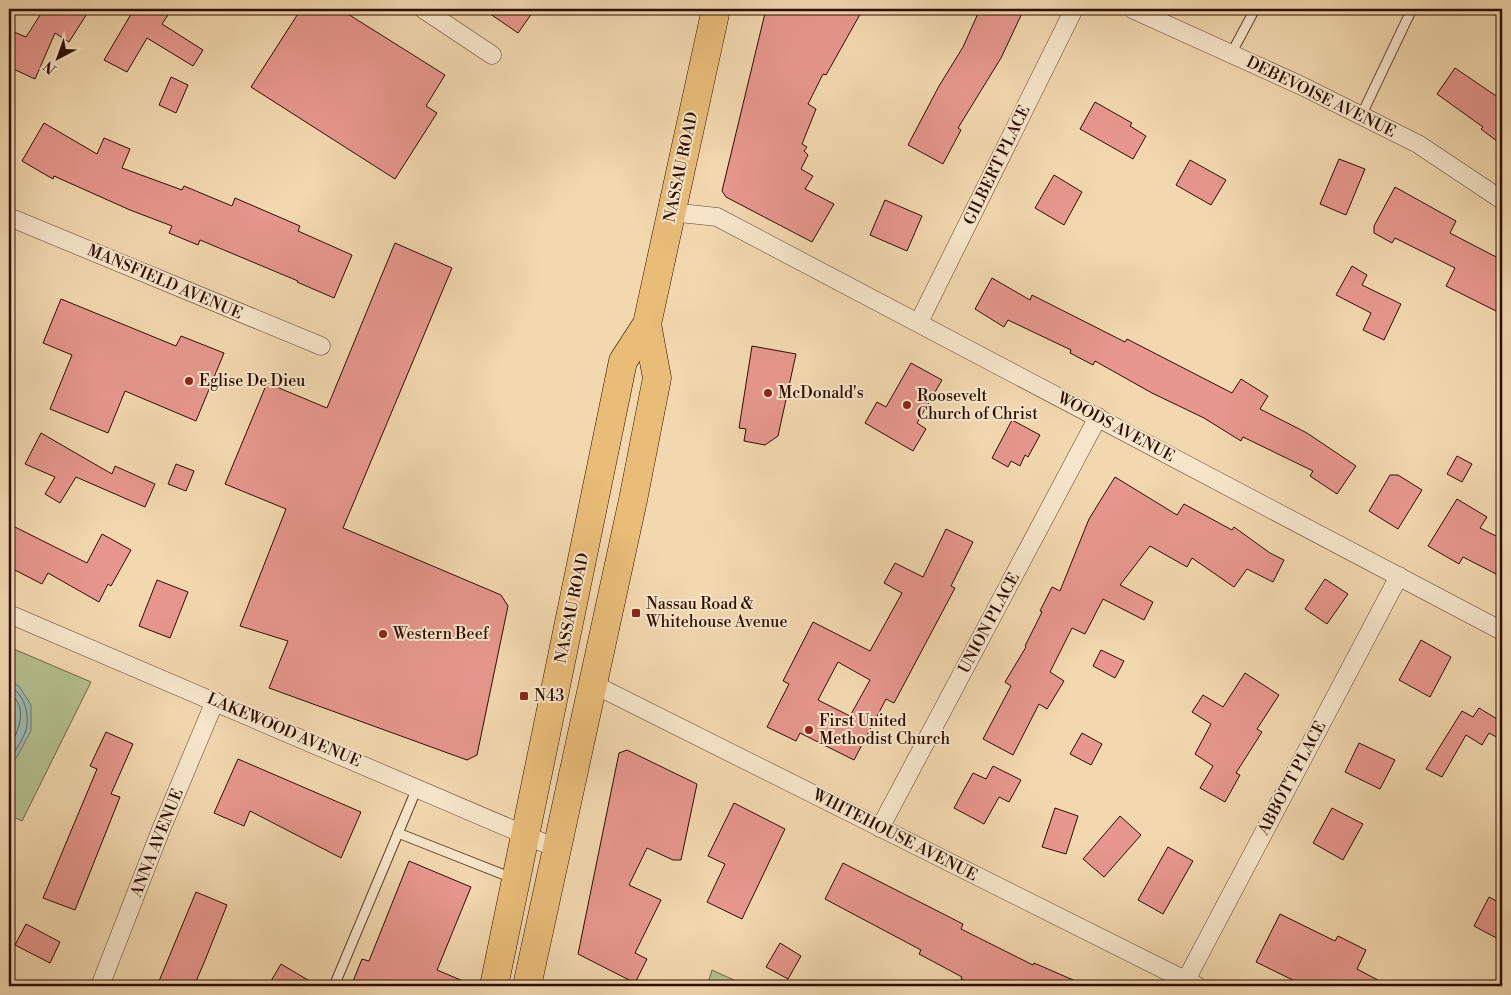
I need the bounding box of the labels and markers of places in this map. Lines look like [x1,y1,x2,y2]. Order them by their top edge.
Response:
place label: Eglise De Dieu [199,371,305,391]
marker: Eglise De Dieu [183,375,195,387]
place label: McDonald's [778,383,864,403]
place label: Roosevelt Church of Christ [917,386,1038,424]
marker: McDonald's [762,387,774,399]
marker: Roosevelt Church of Christ [901,399,913,411]
place label: Nassau Road & Whitehouse Avenue [645,594,788,632]
marker: Nassau Road & Whitehouse Avenue [630,607,642,619]
place label: Western Beef [392,624,490,644]
marker: Western Beef [377,628,389,640]
place label: N43 [534,686,564,706]
marker: N43 [518,690,530,702]
place label: First United Methodist Church [819,711,950,749]
marker: First United Methodist Church [803,724,815,736]

